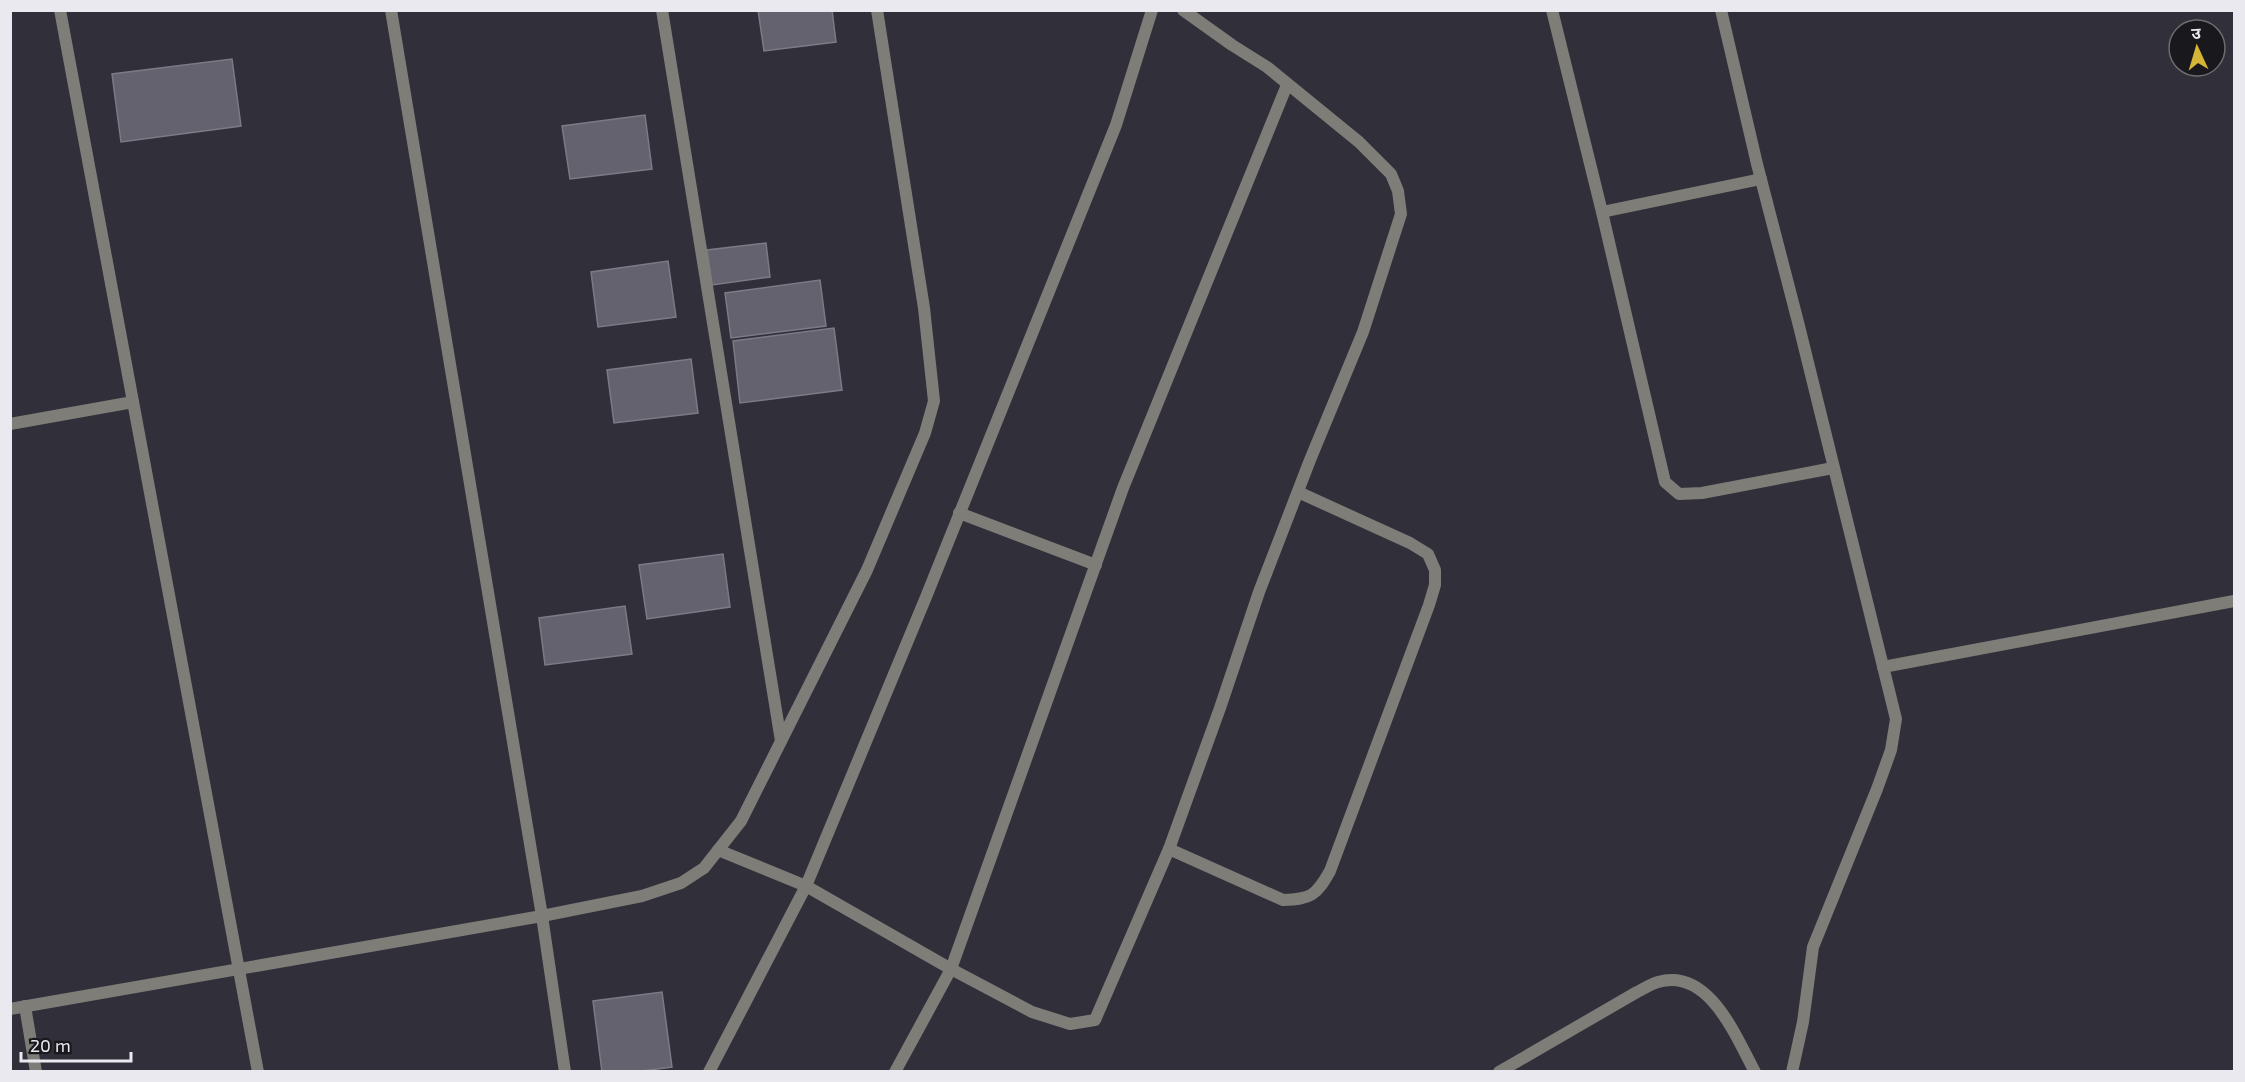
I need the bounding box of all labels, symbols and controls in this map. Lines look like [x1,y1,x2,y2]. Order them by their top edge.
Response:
north arrow [2167,18,2227,78]
text: उ [2191,23,2202,42]
scale bar [21,1025,130,1063]
text: 20 m [30,1034,71,1056]

